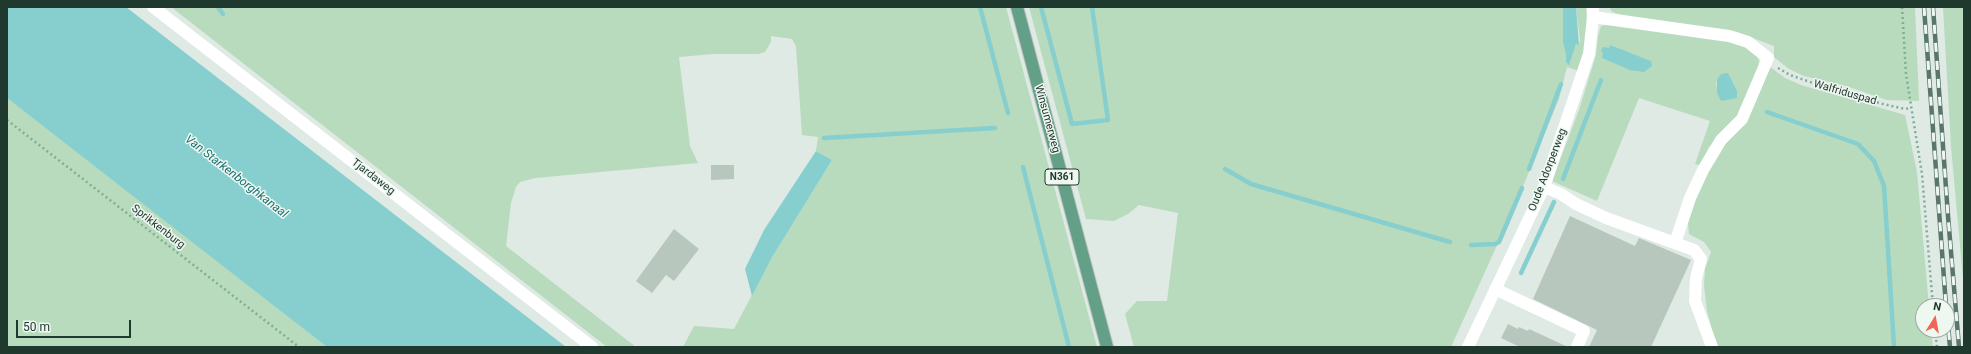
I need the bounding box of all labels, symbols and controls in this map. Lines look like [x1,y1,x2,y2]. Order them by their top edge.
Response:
street label: Walfriduspad [1812,78,1878,108]
street label: Winsumerweg [1032,84,1062,154]
street label: Oude Adorperweg [1526,127,1570,213]
water label: Van Starkenborghkanaal [182,132,290,222]
street label: Tjardaweg [349,156,397,198]
road number: N361 [1045,169,1079,185]
street label: Sprikkenburg [129,202,187,252]
north arrow [1915,298,1955,338]
text: N [1932,300,1942,314]
scale bar [18,312,133,338]
text: 50 m [23,320,50,334]

